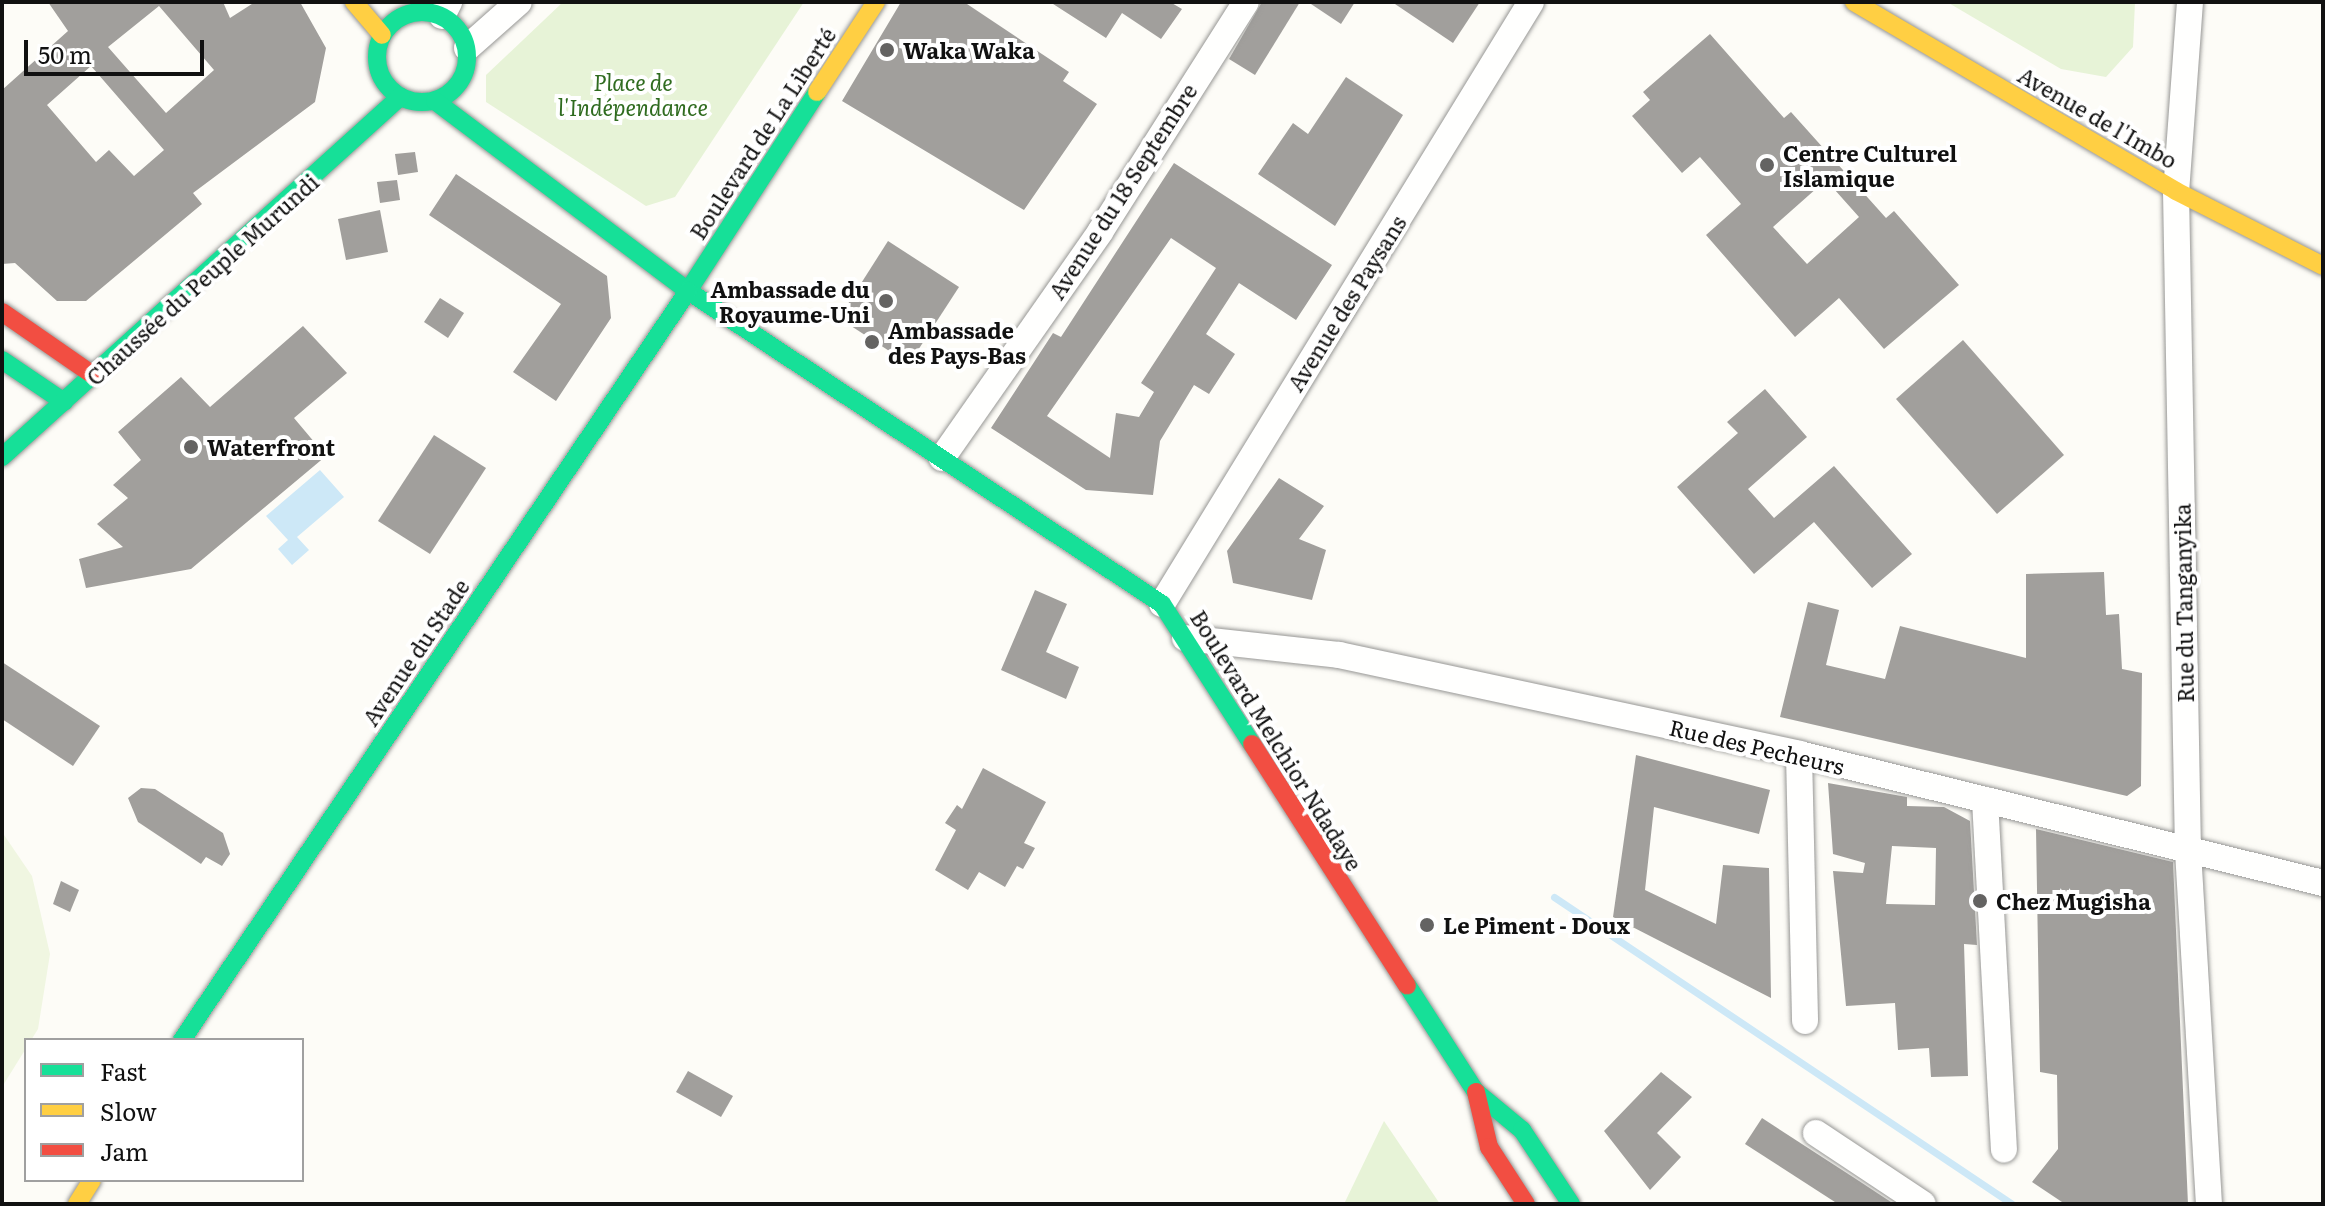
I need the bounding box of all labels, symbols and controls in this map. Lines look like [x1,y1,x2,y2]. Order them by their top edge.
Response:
street label: Boulevard de La Liberté [684,22,840,244]
scale bar [28,24,208,74]
text: 50 m [38,36,92,71]
place label: Waka Waka [903,37,1035,63]
marker: Waka Waka [878,41,896,59]
street label: Avenue de l'Imbo [2014,61,2182,173]
park label: Place de l'Indépendance [558,68,708,120]
street label: Avenue du 18 Septembre [1042,78,1202,304]
place label: Centre Culturel Islamique [1783,139,1957,190]
marker: Centre Culturel Islamique [1758,156,1776,174]
street label: Chaussée du Peuple Murundi [81,168,323,390]
street label: Avenue des Paysans [1281,210,1411,396]
place label: Ambassade du Royaume-Uni [711,275,870,326]
marker: Ambassade du Royaume-Uni [877,292,895,310]
place label: Ambassade des Pays-Bas [888,316,1026,368]
marker: Ambassade des Pays-Bas [863,333,881,351]
place label: Waterfront [207,434,335,460]
marker: Waterfront [182,438,200,456]
street label: Rue du Tanganyika [2168,503,2198,703]
street label: Avenue du Stade [356,574,474,730]
street label: Boulevard Melchior Ndadaye [1186,605,1368,875]
street label: Rue des Pecheurs [1667,713,1847,779]
place label: Chez Mugisha [1996,888,2151,914]
marker: Chez Mugisha [1971,892,1989,910]
place label: Le Piment - Doux [1443,912,1630,938]
marker: Le Piment - Doux [1418,916,1436,934]
legend [24,1038,304,1182]
text: Fast [100,1053,147,1088]
text: Slow [100,1093,157,1128]
text: Jam [100,1133,148,1168]

